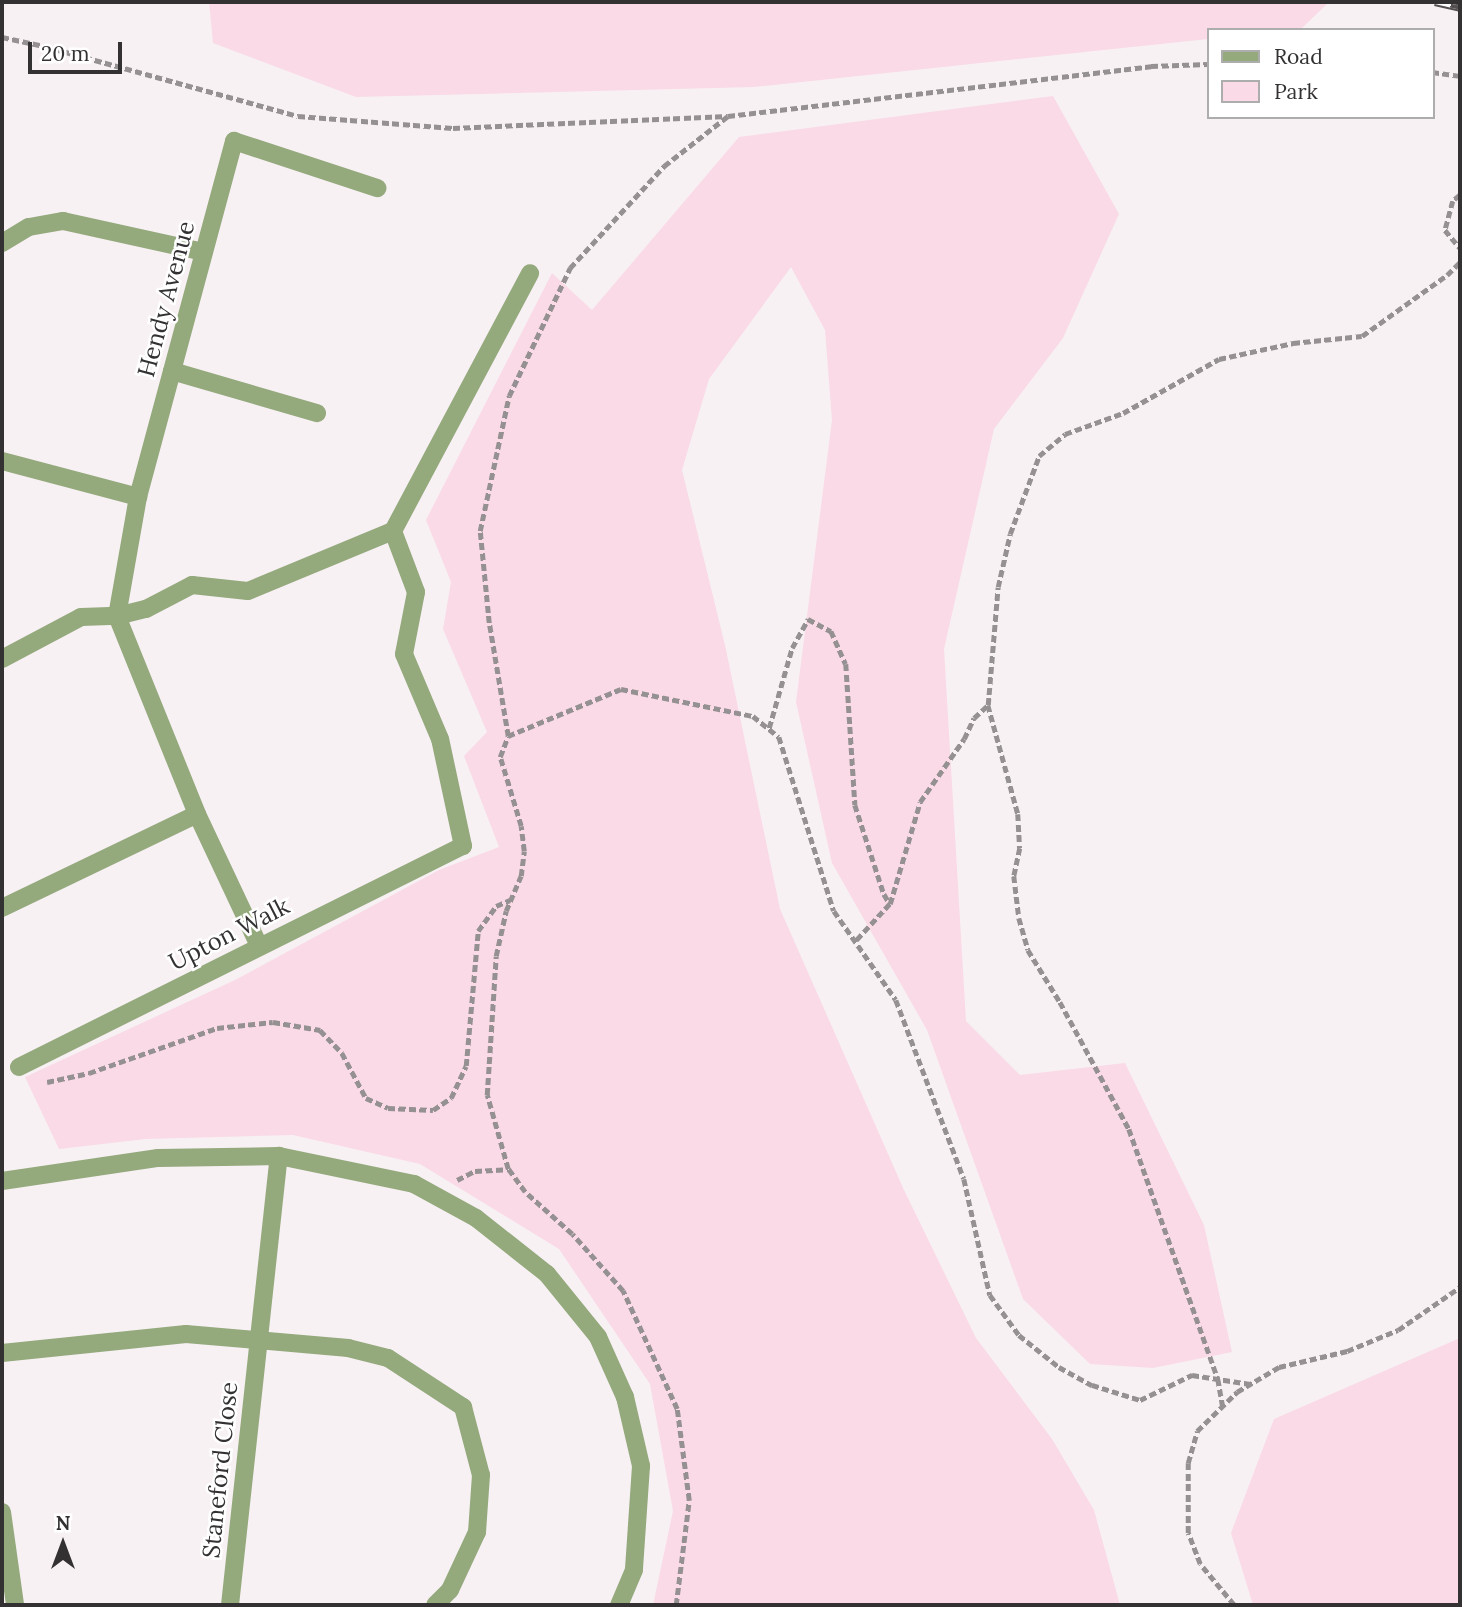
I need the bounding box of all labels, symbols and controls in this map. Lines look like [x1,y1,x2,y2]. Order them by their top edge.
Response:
scale bar [32,28,126,72]
legend [1206,28,1434,119]
text: 20 m [41,40,90,67]
text: Road [1274,43,1323,70]
text: Park [1274,78,1318,105]
street label: Hendy Avenue [131,218,201,380]
street label: Upton Walk [164,891,294,977]
street label: Staneford Close [196,1380,244,1560]
north arrow [28,1509,98,1579]
text: N [56,1511,70,1535]

